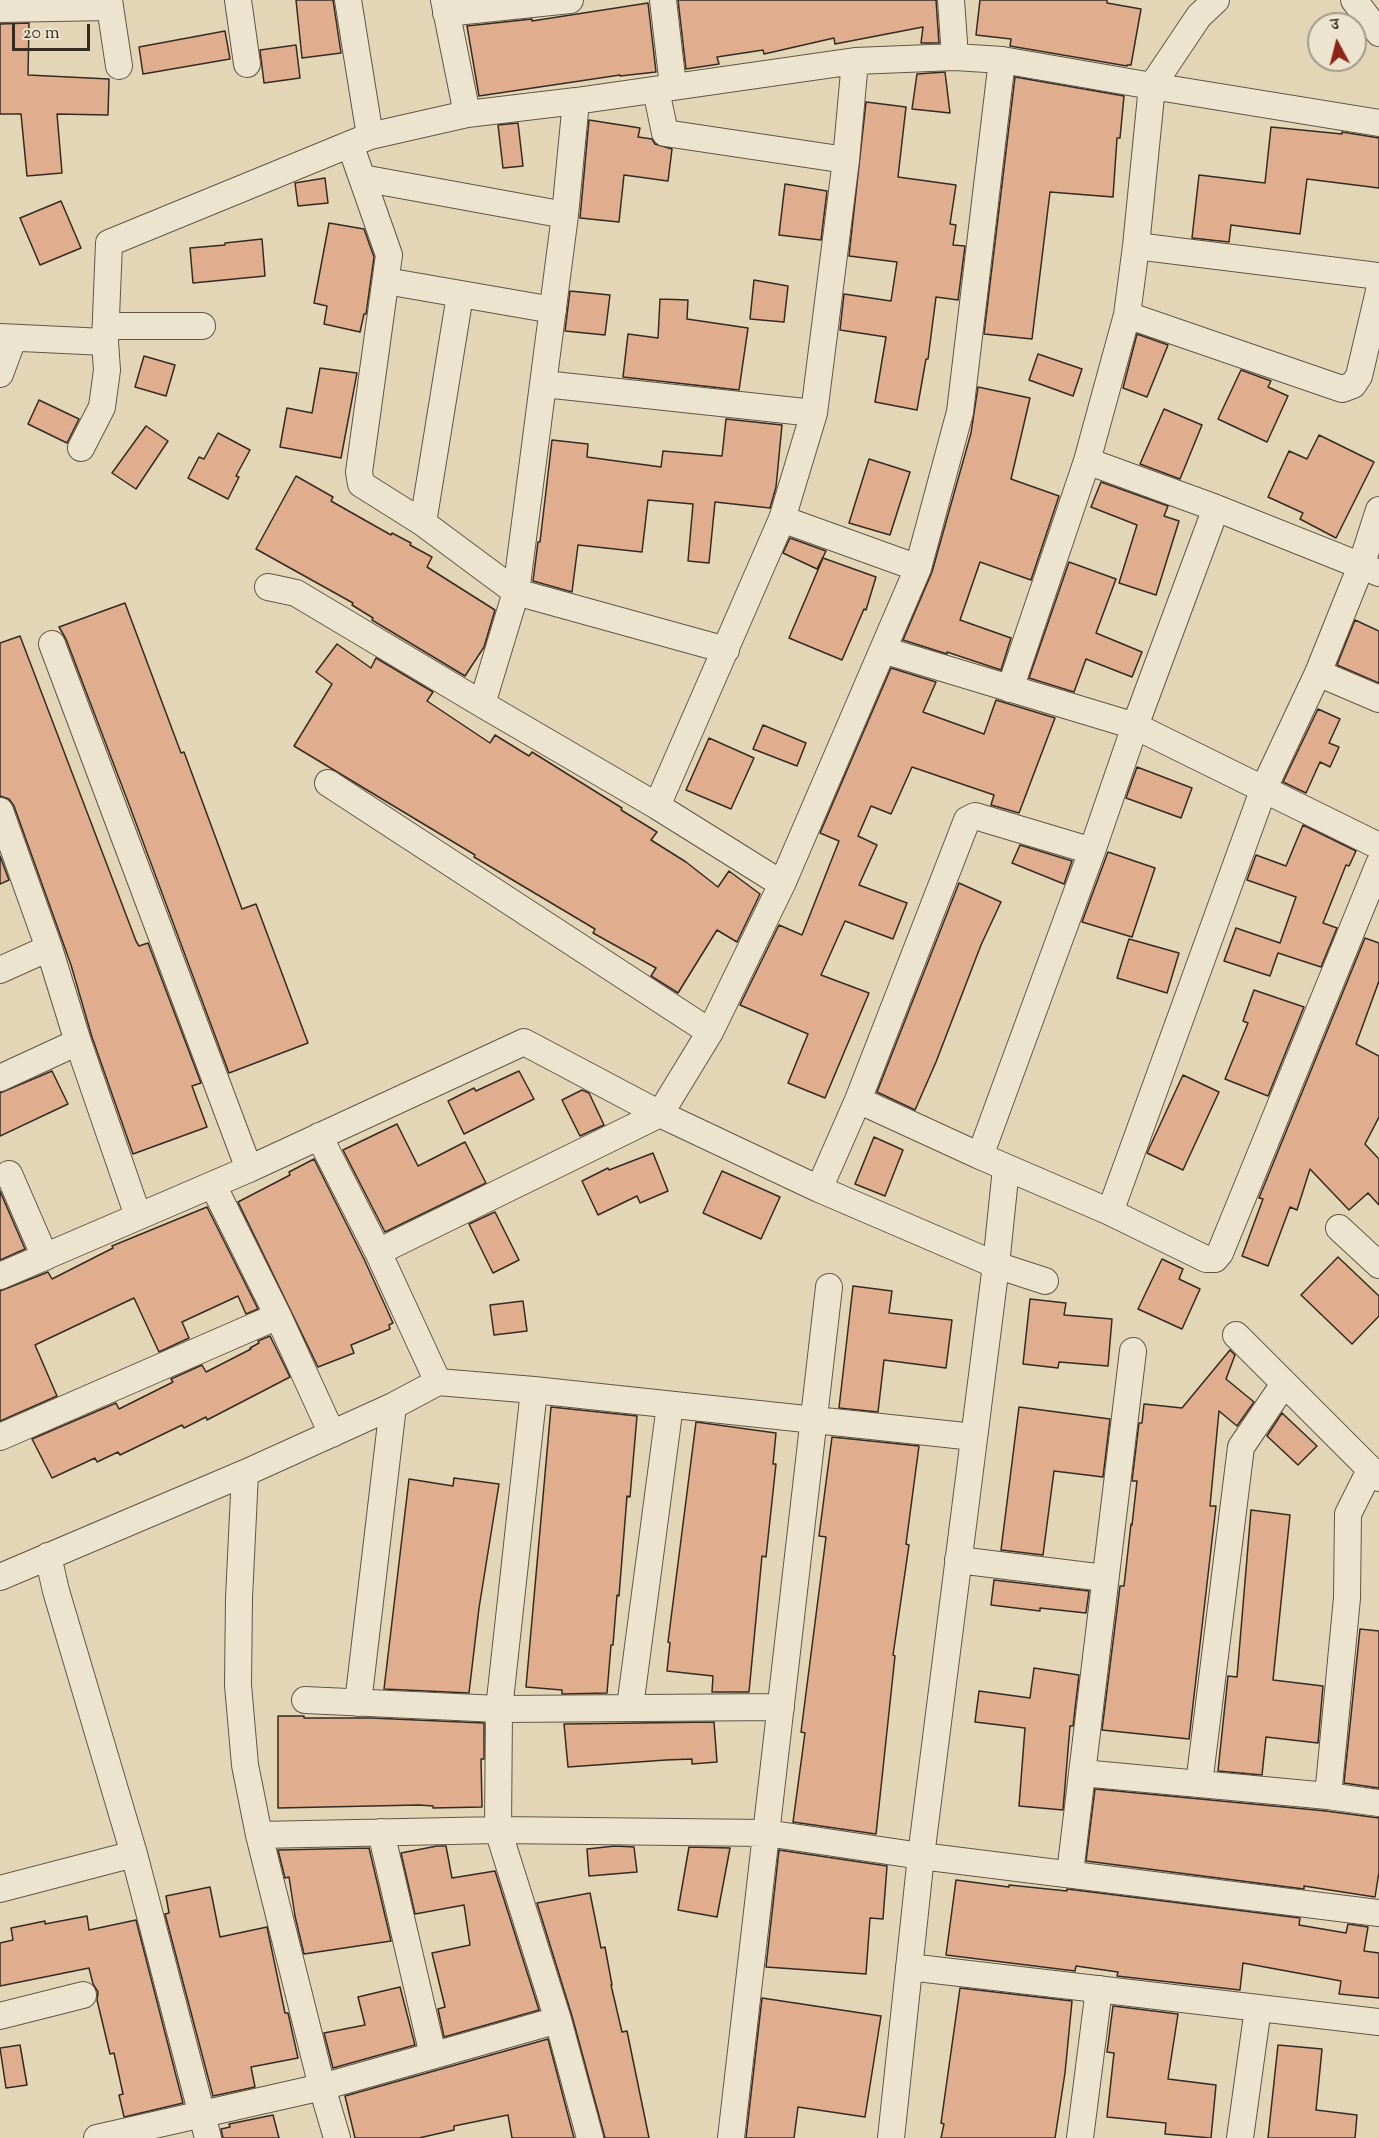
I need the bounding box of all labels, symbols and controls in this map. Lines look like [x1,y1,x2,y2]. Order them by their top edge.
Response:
scale bar [15,12,93,50]
north arrow [1307,12,1367,72]
text: उ [1330,14,1340,38]
text: 20 m [23,21,60,47]

